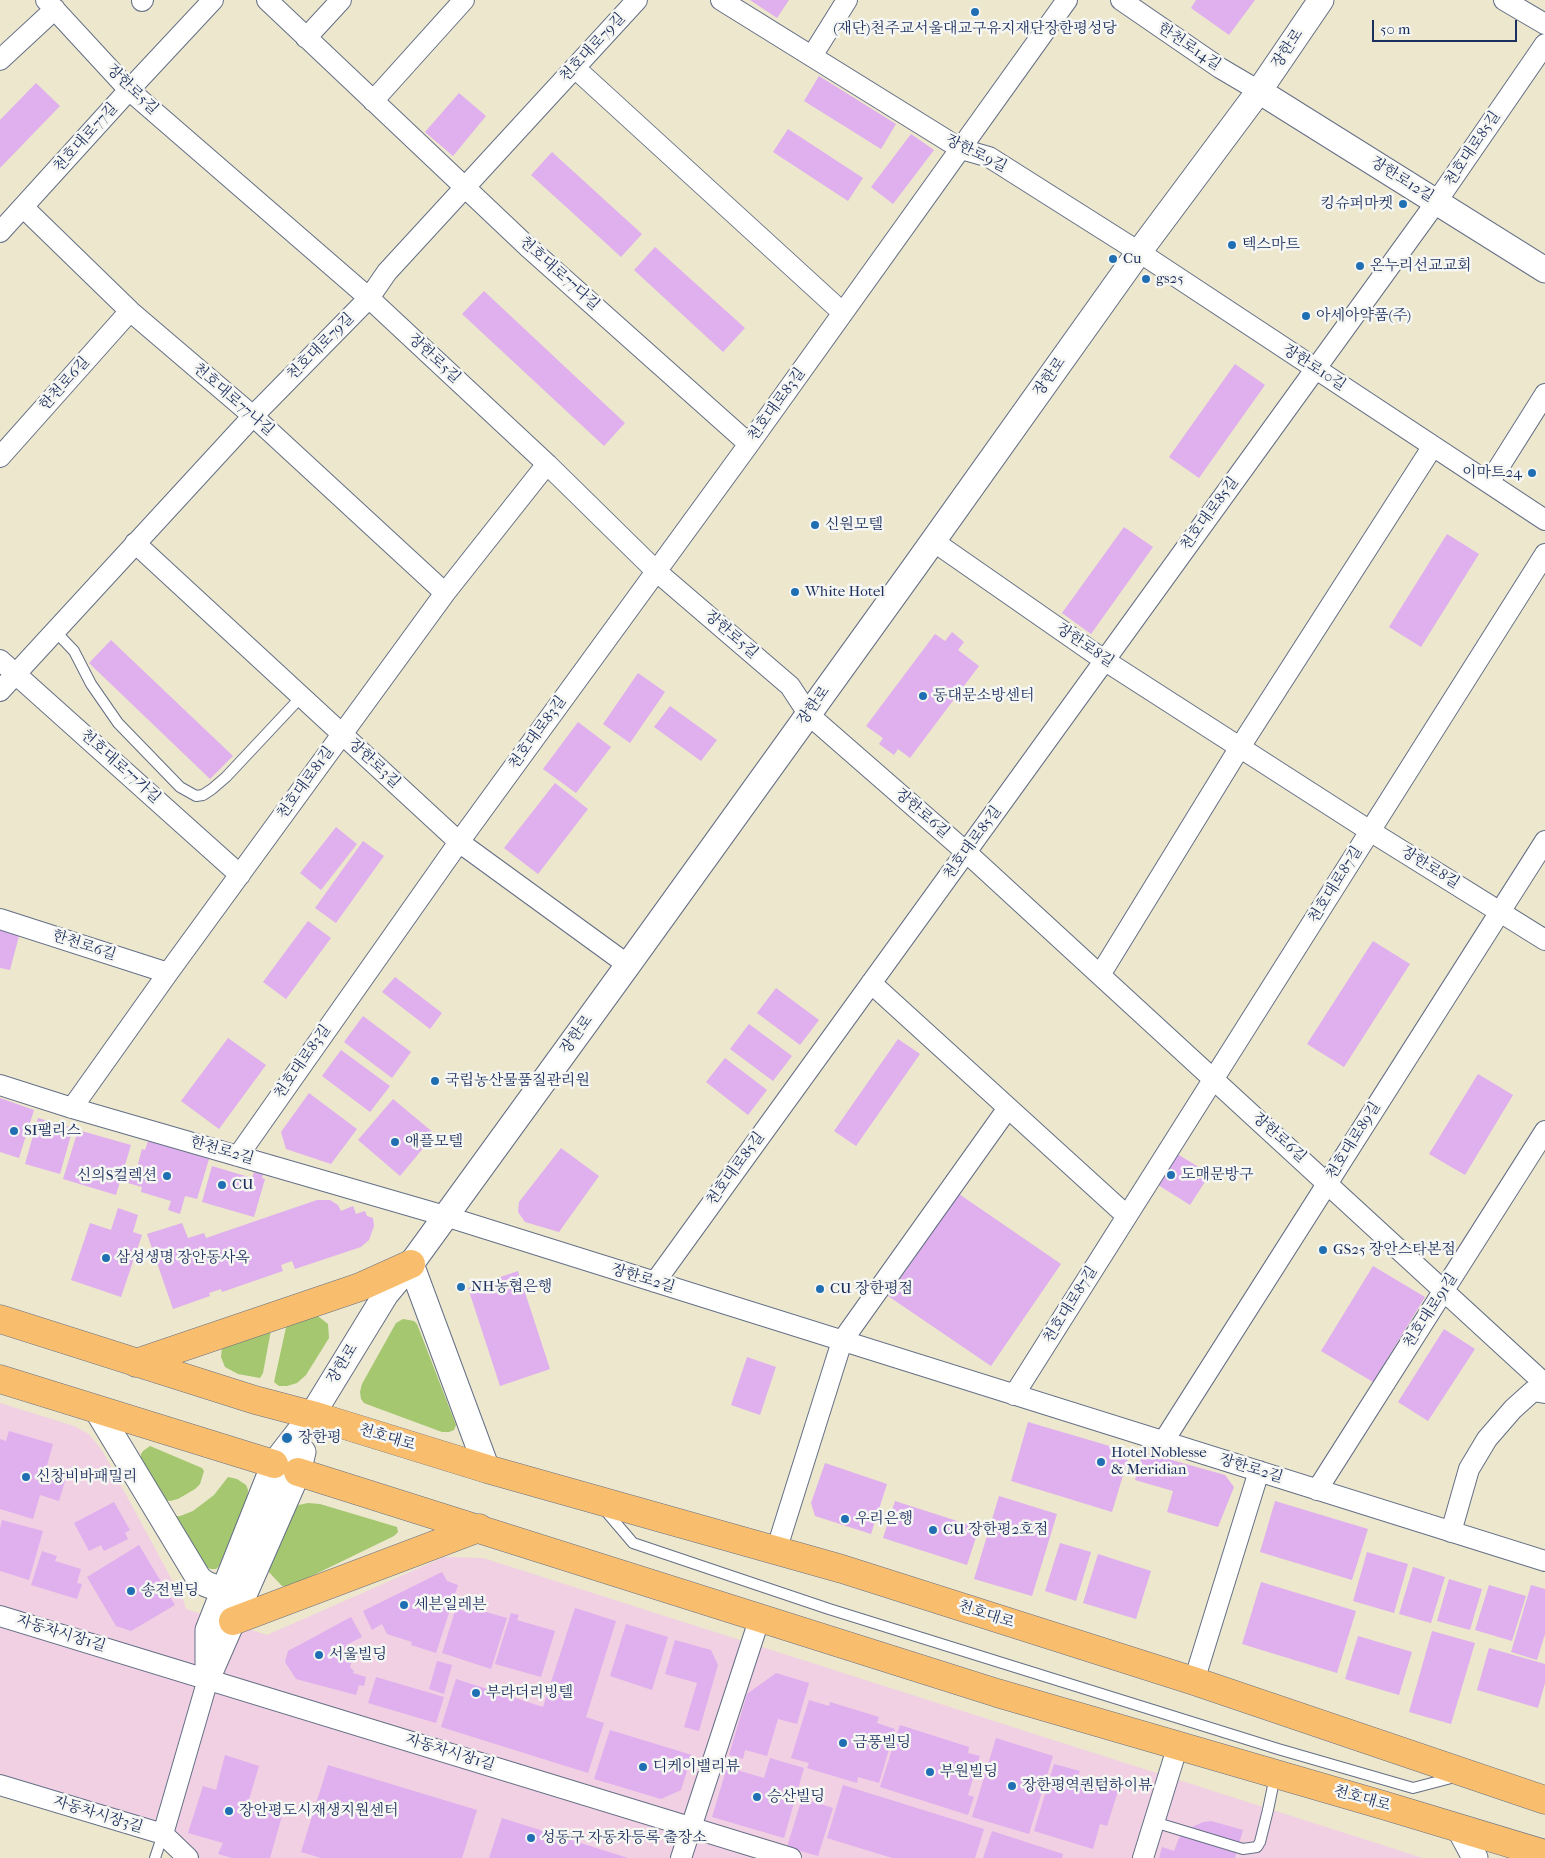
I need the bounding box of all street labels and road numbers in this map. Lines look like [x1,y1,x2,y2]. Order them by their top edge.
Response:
street label: 천호대로79길 [557,10,629,86]
street label: 한천로14길 [1154,19,1224,75]
street label: 장한로 [1268,26,1308,72]
street label: 장한로5길 [103,61,161,119]
street label: 천호대로77길 [50,100,122,176]
street label: 천호대로85길 [1441,108,1505,190]
street label: 장한로9길 [942,131,1010,177]
street label: 장한로12길 [1367,154,1437,206]
street label: 천호대로77다길 [515,233,603,315]
street label: 천호대로79길 [284,310,358,384]
street label: 장한로5길 [404,330,464,388]
street label: 장한로10길 [1279,341,1349,395]
street label: 한천로6길 [36,353,94,415]
street label: 장한로 [1030,354,1070,400]
street label: 천호대로77나길 [189,360,277,440]
street label: 천호대로83길 [744,365,810,445]
street label: 천호대로85길 [1177,474,1243,554]
street label: 장한로5길 [701,607,761,663]
street label: 장한로8길 [1053,620,1117,672]
street label: 장한로 [794,683,834,729]
street label: 천호대로83길 [505,693,571,773]
street label: 천호대로77가길 [76,726,164,808]
street label: 장한로3길 [344,736,404,792]
street label: 천호대로81길 [274,743,338,823]
street label: 장한로6길 [891,786,953,842]
street label: 천호대로85길 [940,803,1006,883]
street label: 천호대로87길 [1305,843,1367,927]
street label: 장한로8길 [1397,843,1463,893]
street label: 한천로6길 [50,927,118,965]
street label: 장한로 [557,1012,597,1058]
street label: 천호대로83길 [271,1022,335,1102]
street label: 천호대로89길 [1323,1099,1385,1183]
street label: 장한로6길 [1248,1109,1310,1167]
street label: 천호대로85길 [703,1129,769,1209]
street label: 한천로2길 [188,1133,256,1169]
street label: 장한로2길 [609,1261,677,1297]
street label: 천호대로87길 [1040,1263,1102,1347]
street label: 천호대로91길 [1400,1270,1462,1352]
street label: 장한로 [324,1341,362,1387]
street label: 천호대로 [357,1421,417,1455]
street label: 장한로2길 [1217,1451,1285,1487]
street label: 천호대로 [956,1597,1016,1633]
street label: 자동차시장1길 [14,1612,108,1656]
street label: 자동차시장1길 [403,1731,497,1775]
street label: 천호대로 [1332,1782,1392,1816]
street label: 자동차시장3길 [51,1793,145,1837]

